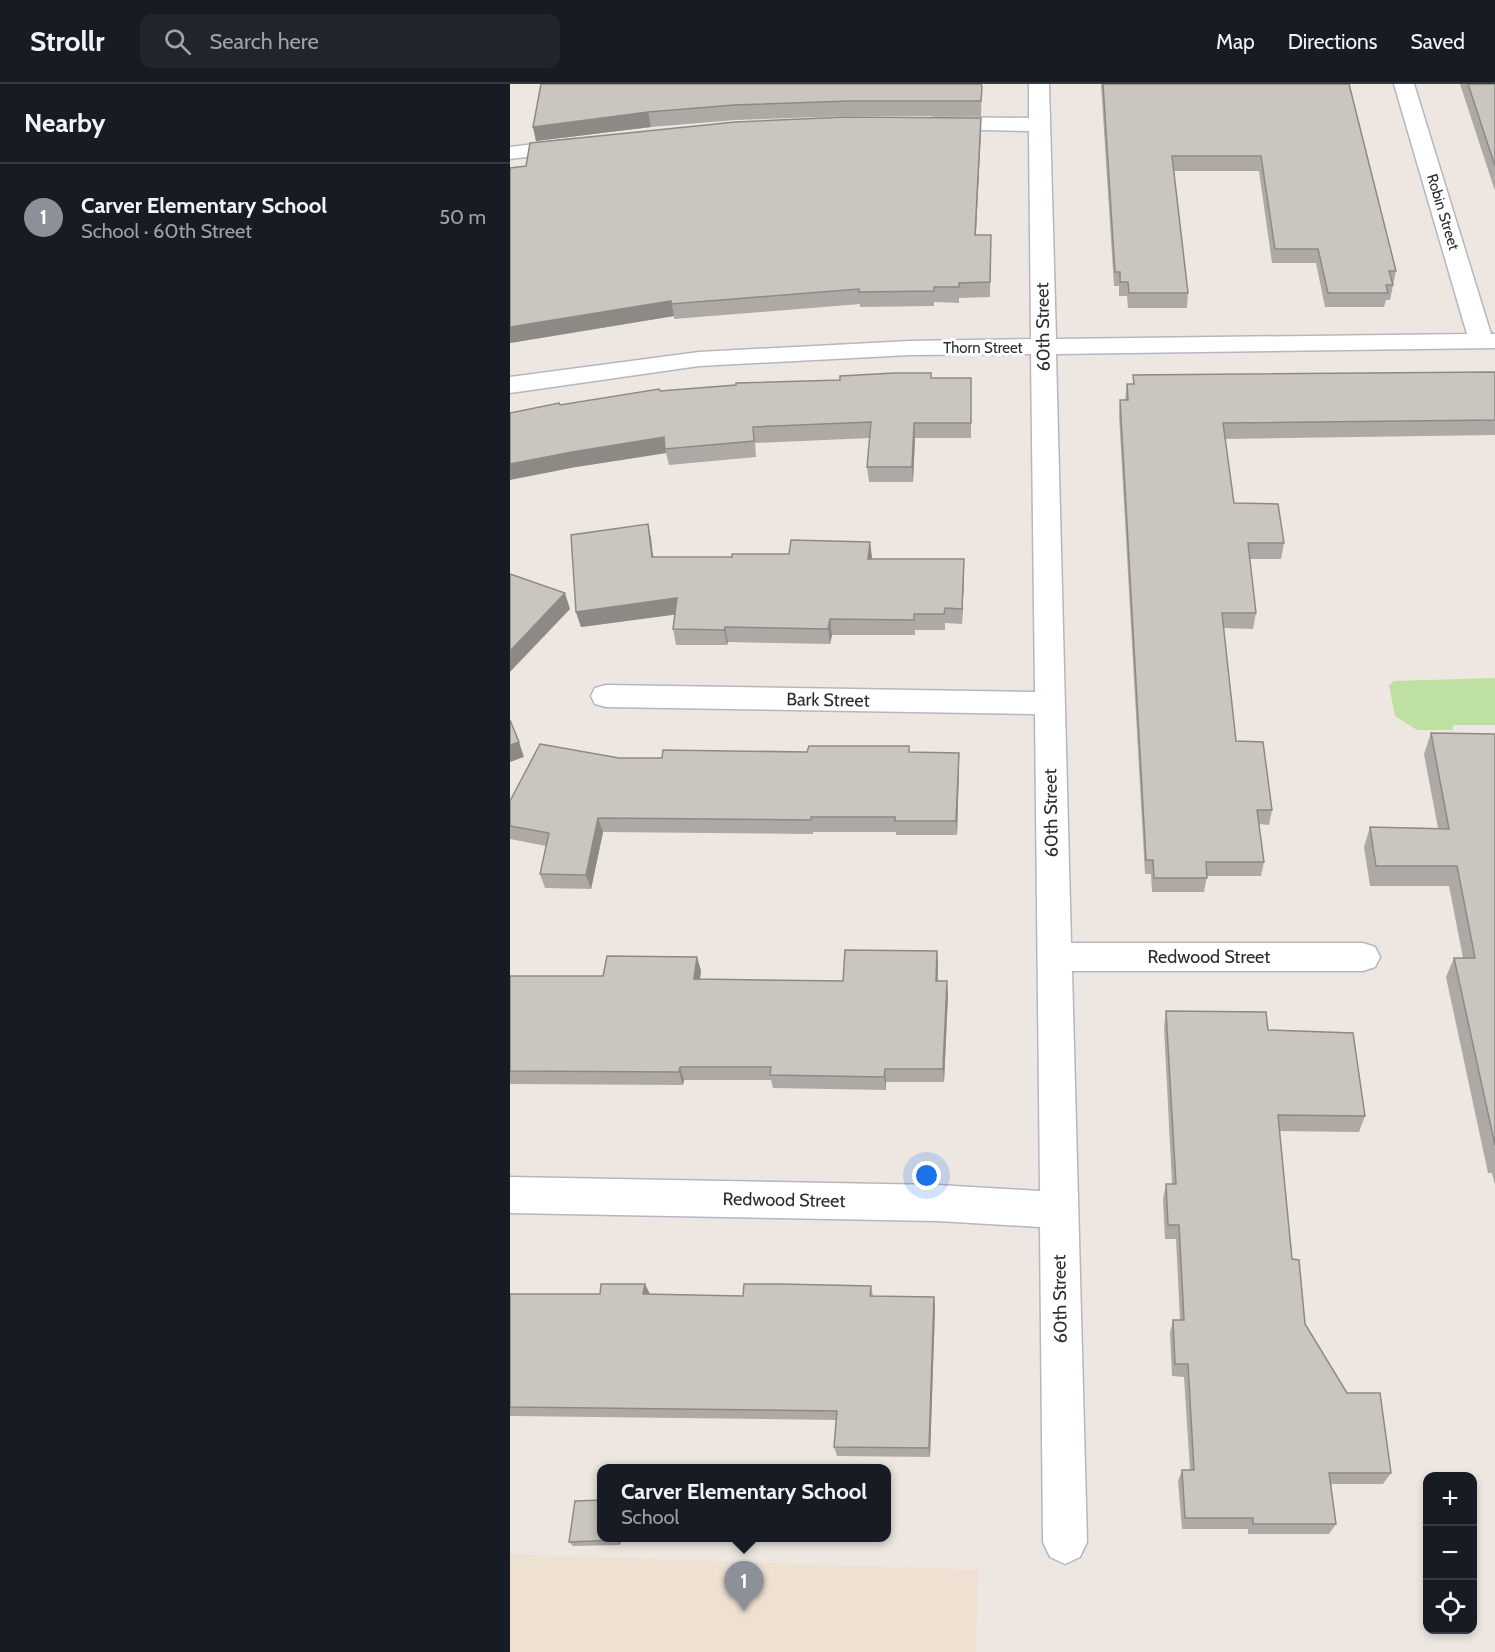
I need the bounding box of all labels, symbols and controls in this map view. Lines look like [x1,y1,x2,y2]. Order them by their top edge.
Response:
search box [140,14,560,68]
text: Strollr [30,24,104,58]
icon: search [161,25,194,58]
text: Search here [209,28,319,55]
text: Map [1216,29,1255,54]
text: Directions [1288,29,1377,54]
text: Saved [1410,29,1465,54]
text: Nearby [24,107,105,139]
street label: Robin Street [1423,172,1463,252]
text: Carver Elementary School [81,192,327,219]
text: 1 [40,205,47,229]
text: 50 m [439,205,486,229]
text: School · 60th Street [81,219,252,243]
street label: 60th Street [1031,282,1055,372]
street label: Thorn Street [943,339,1023,357]
street label: Bark Street [786,688,870,712]
street label: 60th Street [1039,768,1063,858]
street label: Redwood Street [1148,946,1270,968]
your location [912,1161,941,1190]
street label: Redwood Street [722,1188,846,1212]
street label: 60th Street [1048,1254,1072,1344]
popup [597,1464,891,1542]
map controls [1423,1472,1477,1634]
button: + [1423,1472,1477,1526]
text: Carver Elementary School [621,1478,867,1505]
text: School [621,1505,679,1529]
button: − [1423,1526,1477,1580]
pin: 1 [724,1562,764,1611]
button: locate [1423,1580,1477,1634]

